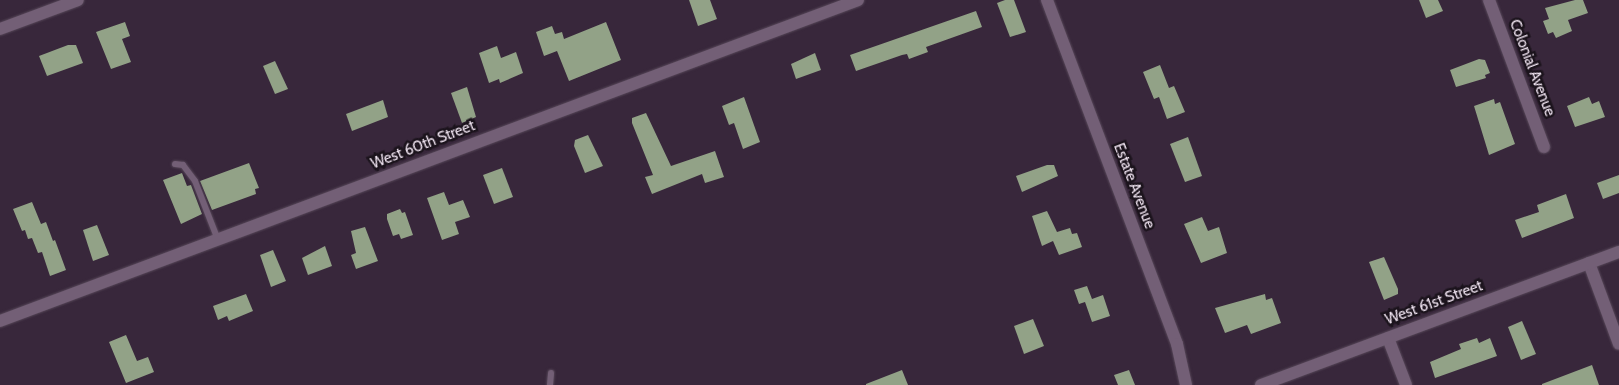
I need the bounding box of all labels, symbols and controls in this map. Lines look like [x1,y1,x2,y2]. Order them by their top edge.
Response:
street label: Colonial Avenue [1505,17,1559,119]
street label: West 60th Street [368,117,478,173]
street label: Estate Avenue [1109,141,1159,231]
street label: West 61st Street [1383,277,1485,329]

